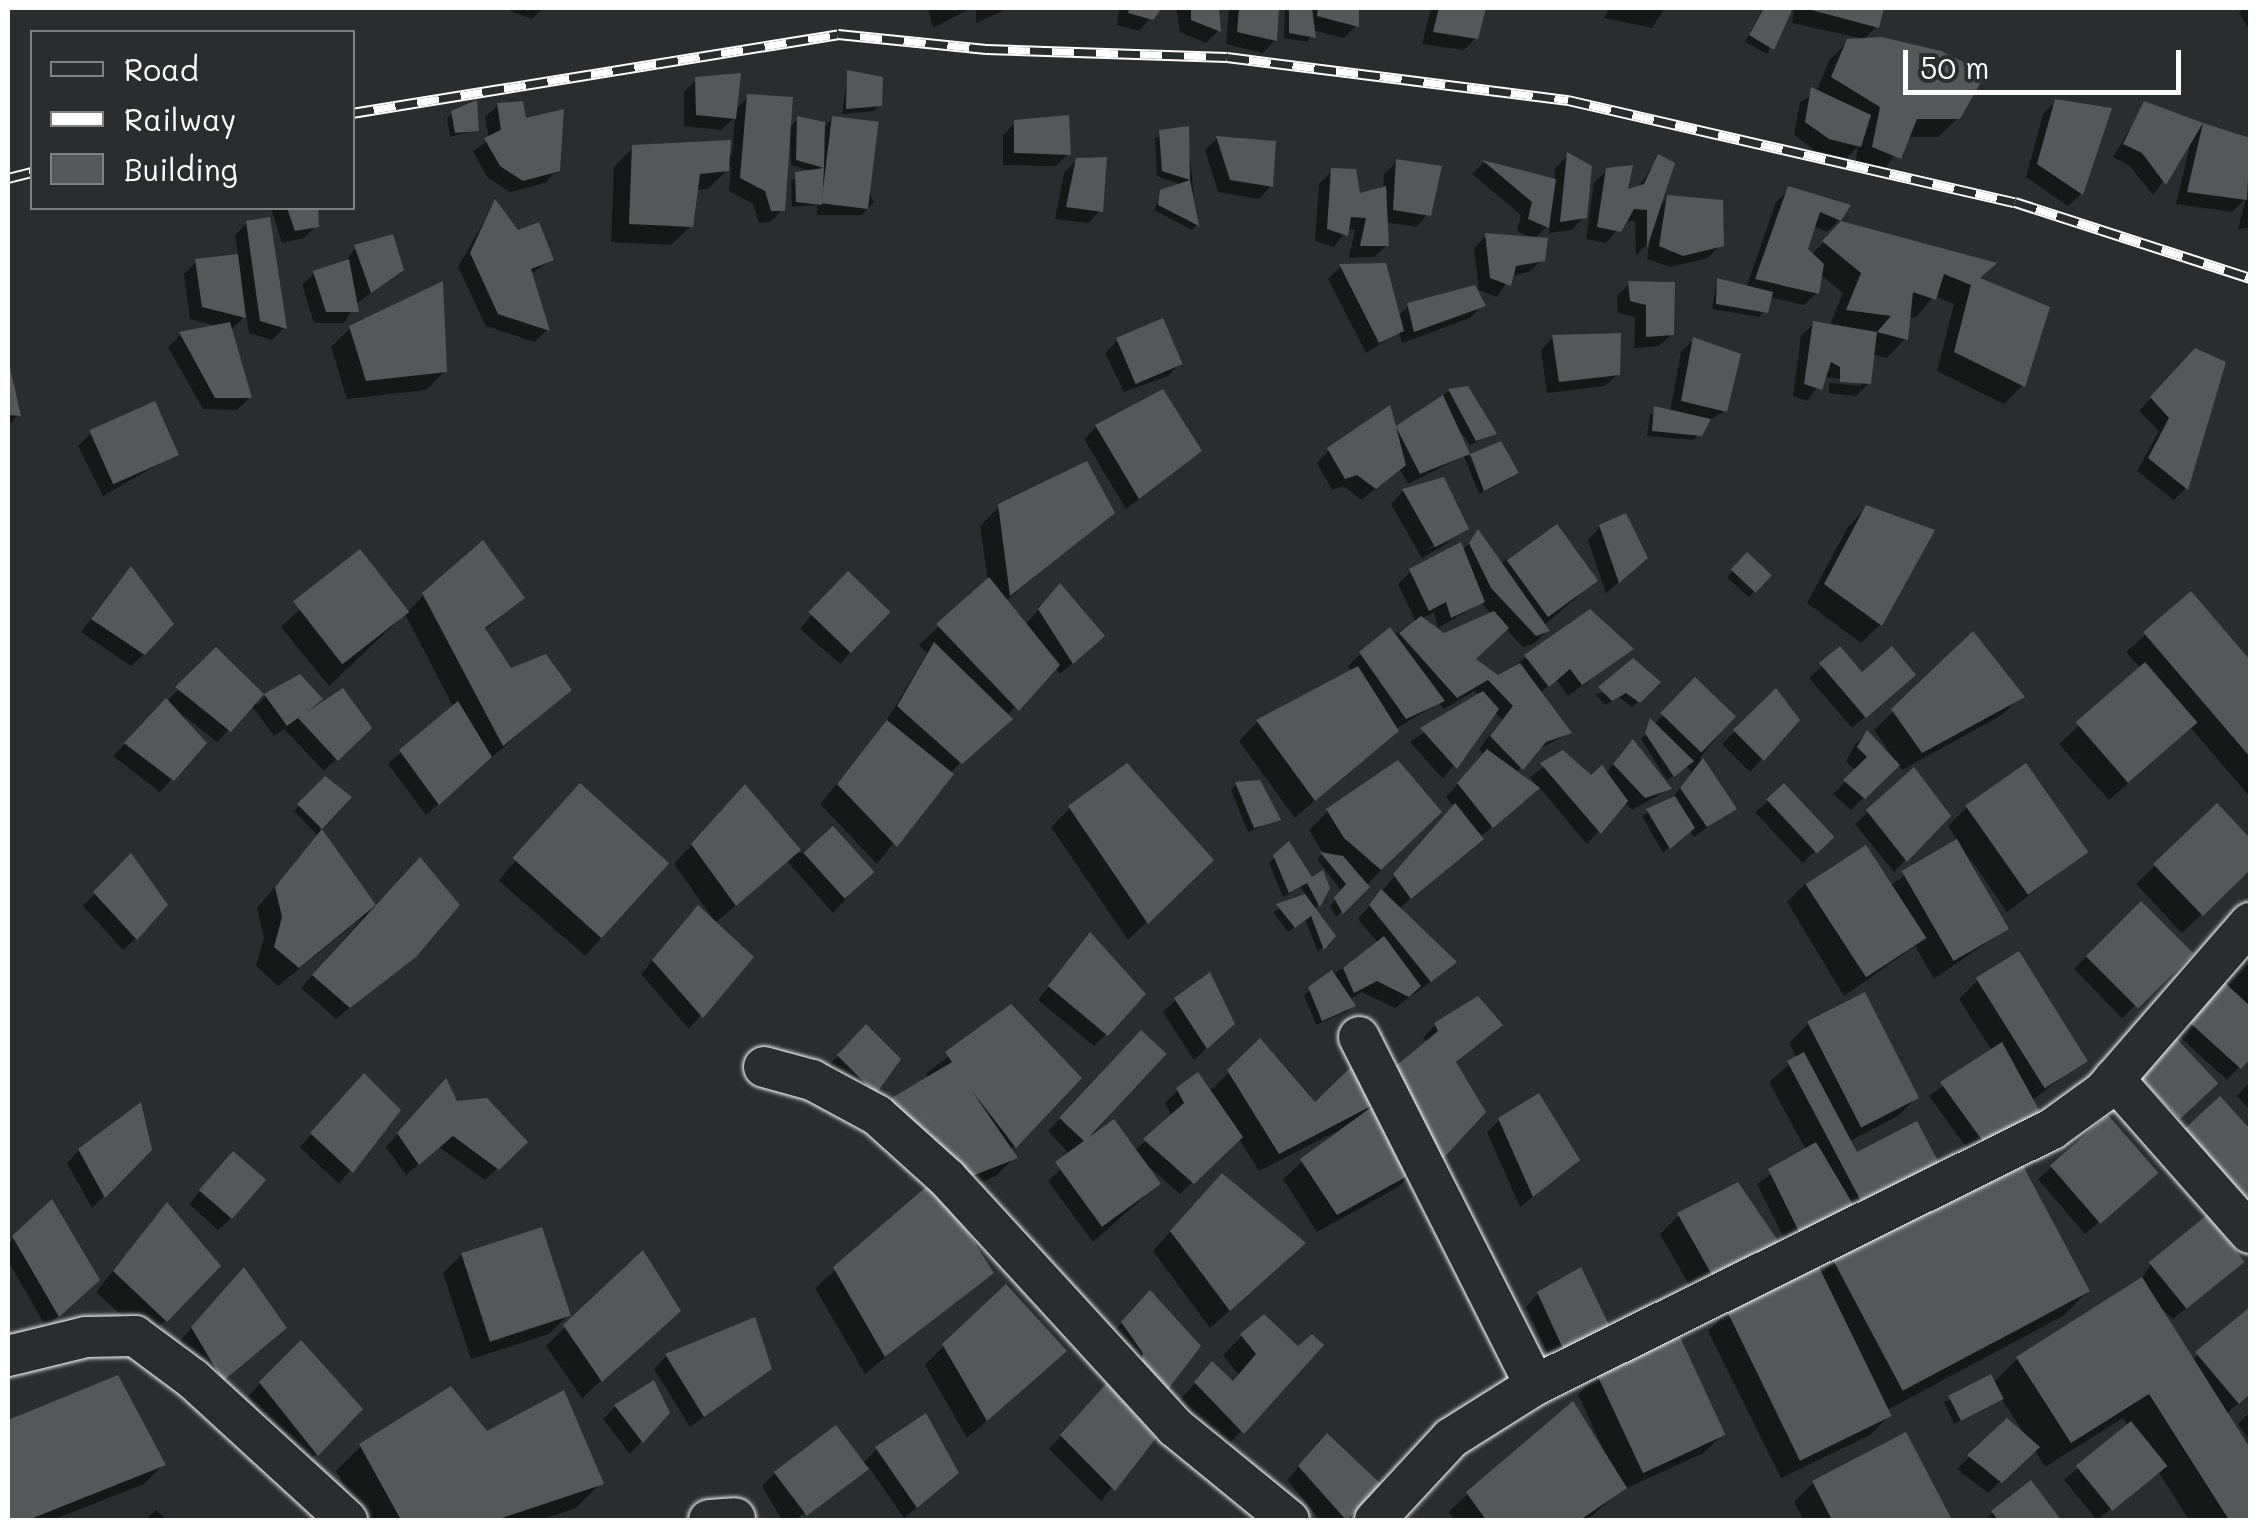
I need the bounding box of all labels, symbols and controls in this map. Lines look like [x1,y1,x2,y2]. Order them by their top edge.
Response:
legend [30,30,355,210]
scale bar [1908,30,2186,92]
text: 50 m [1920,47,1990,87]
text: Road [124,49,199,89]
text: Railway [124,99,236,139]
text: Building [124,149,238,189]

